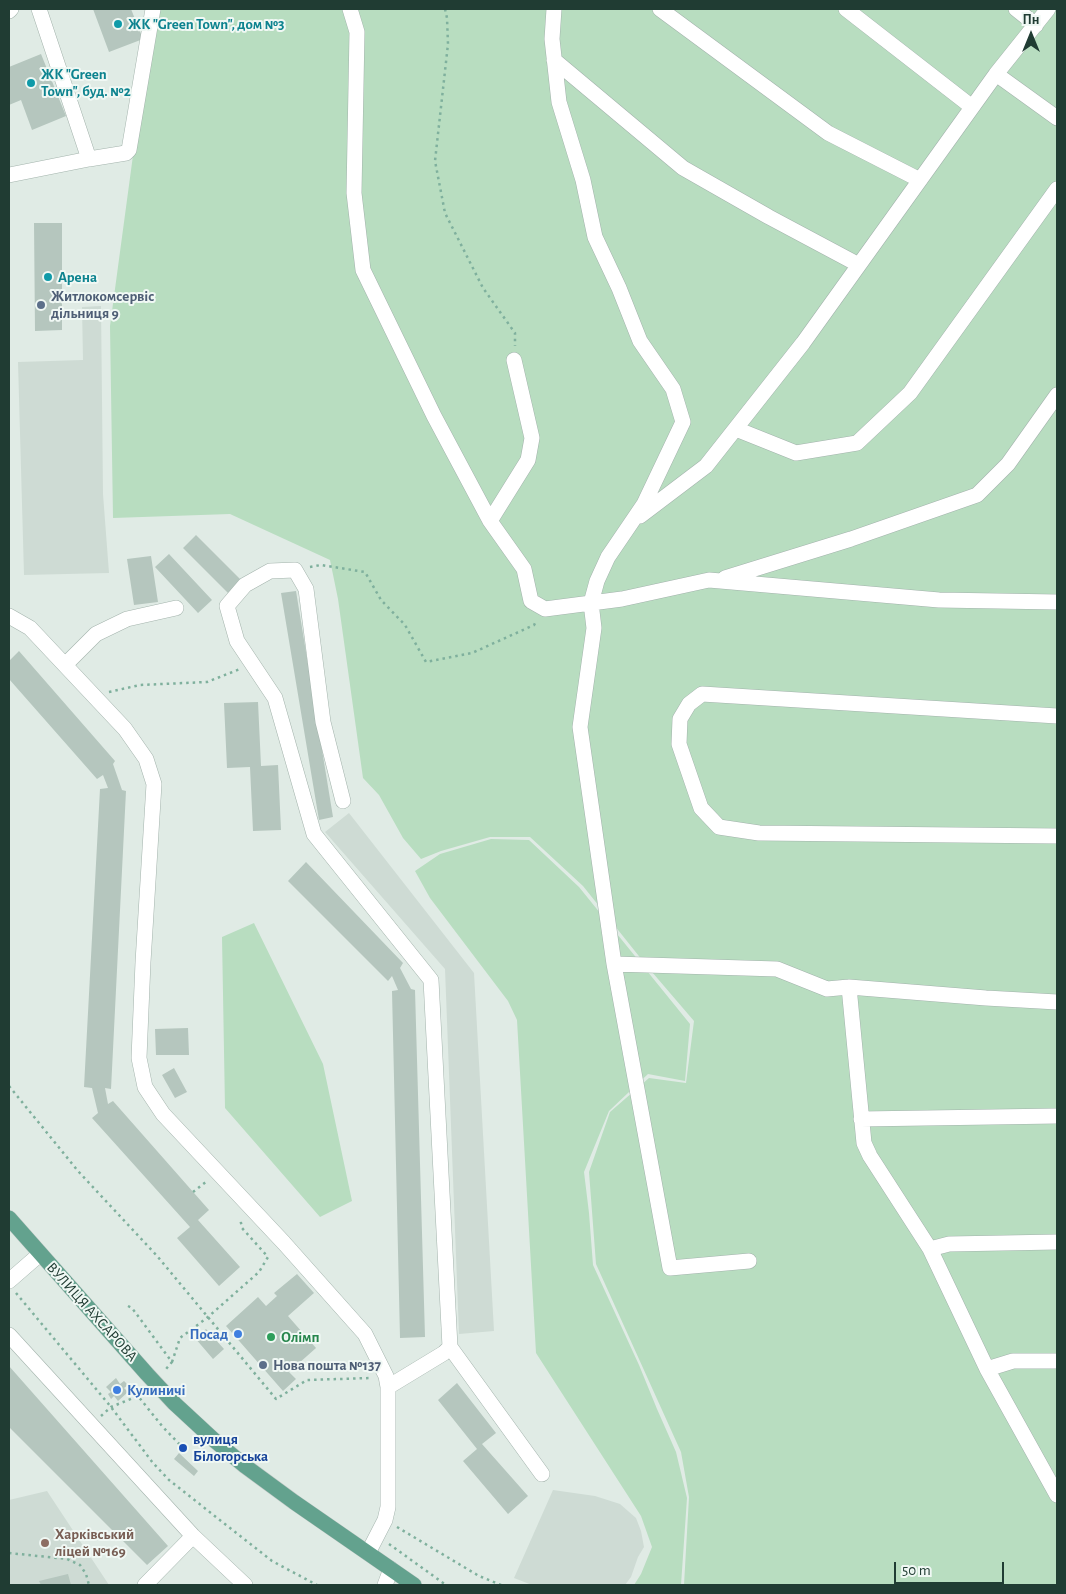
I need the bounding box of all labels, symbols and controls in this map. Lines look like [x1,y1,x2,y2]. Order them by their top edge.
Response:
north arrow [1006,10,1056,60]
text: Пн [1022,13,1040,27]
place label: ЖК "Green Town", дом №3 [128,15,285,33]
marker: ЖК "Green Town", дом №3 [112,18,124,30]
place label: ЖК "Green Town", буд. №2 [41,65,131,100]
marker: ЖК "Green Town", буд. №2 [25,77,37,89]
place label: Арена [58,268,97,286]
marker: Арена [42,271,54,283]
place label: Житлокомсервіс дільниця 9 [51,287,154,322]
marker: Житлокомсервіс дільниця 9 [35,299,47,311]
street label: ВУЛИЦЯ АХСАРОВА [43,1259,141,1365]
place label: Посад [190,1325,228,1343]
marker: Посад [232,1328,244,1340]
place label: Олімп [281,1328,320,1346]
marker: Олімп [265,1331,277,1343]
place label: Нова пошта №137 [273,1356,381,1374]
marker: Нова пошта №137 [257,1359,269,1371]
place label: Кулиничі [127,1381,185,1399]
marker: Кулиничі [111,1384,123,1396]
place label: вулиця Білогорська [193,1430,268,1465]
marker: вулиця Білогорська [177,1442,189,1454]
place label: Харківський ліцей №169 [55,1525,134,1560]
marker: Харківський ліцей №169 [39,1537,51,1549]
scale bar [896,1552,1006,1584]
text: 50 m [902,1563,931,1578]

